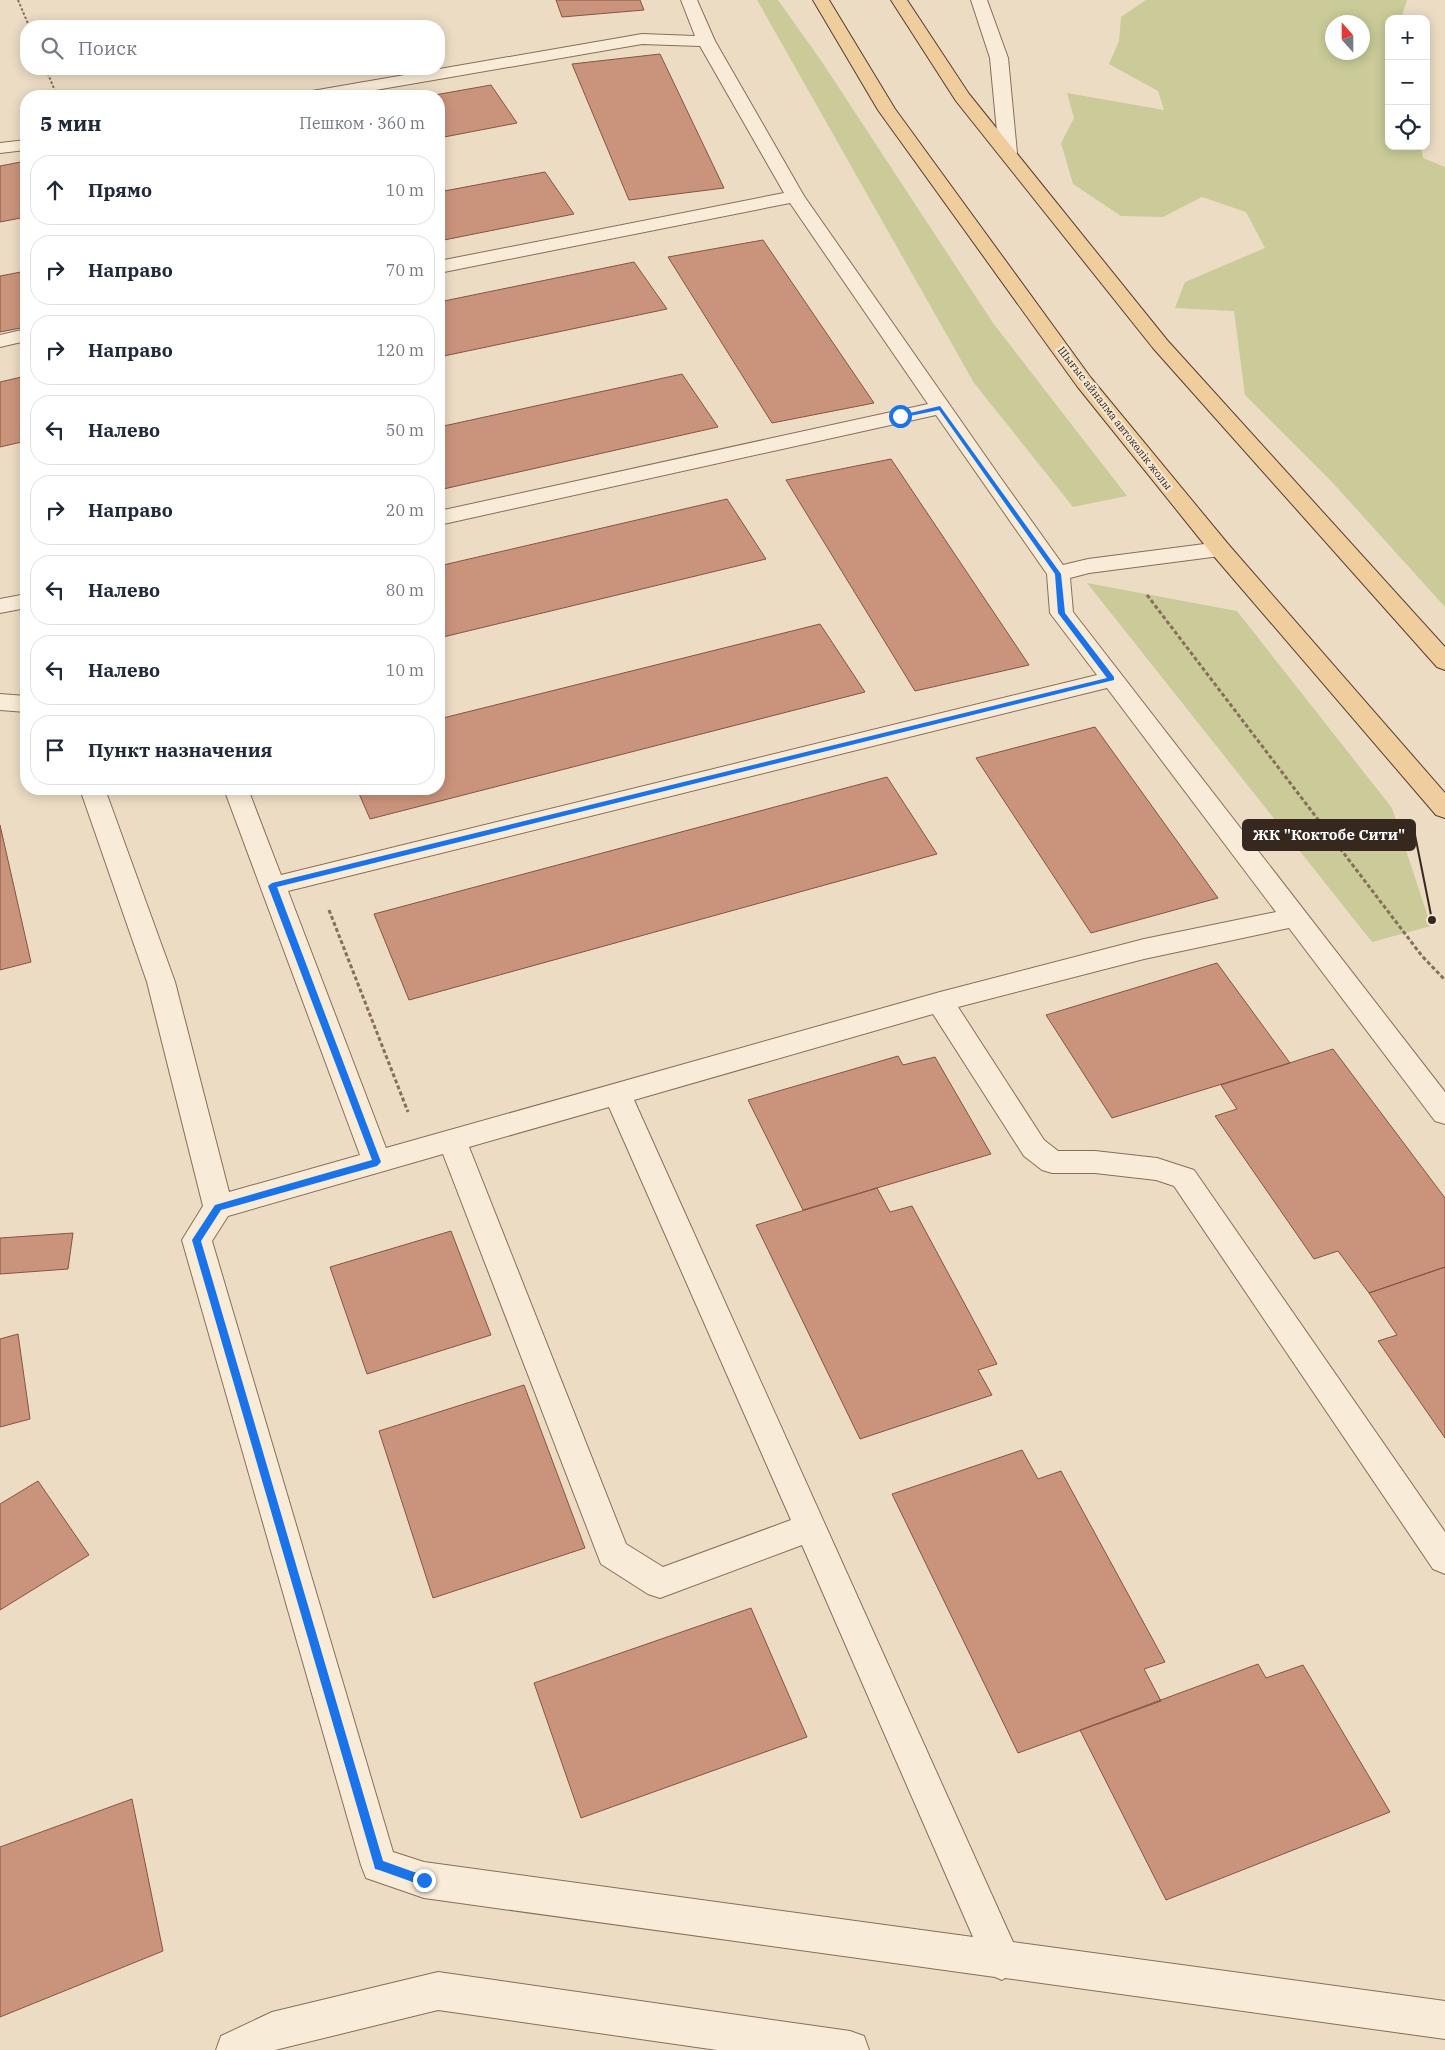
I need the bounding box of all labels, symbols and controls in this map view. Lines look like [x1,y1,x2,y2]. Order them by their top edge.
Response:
north arrow [1325,15,1370,60]
map controls [1385,15,1430,150]
button: + [1385,15,1430,60]
search box [20,20,445,75]
icon: search [38,34,66,62]
text: Поиск [78,36,137,60]
button: − [1385,60,1430,105]
button: locate [1385,105,1430,150]
text: 5 мин [40,109,102,137]
text: Пешком · 360 m [299,113,425,133]
icon: ahead [41,176,69,204]
text: Прямо [88,178,152,202]
text: 10 m [386,180,424,200]
icon: right [41,256,69,284]
text: Направо [88,258,173,282]
text: 70 m [386,260,424,280]
icon: right [41,336,69,364]
text: Направо [88,338,173,362]
text: 120 m [376,340,424,360]
street label: Шығыс айналма автокөлік жолы [1055,343,1176,493]
route start [889,405,912,428]
icon: left [41,416,69,444]
text: Налево [88,418,160,442]
text: 50 m [386,420,424,440]
icon: right [41,496,69,524]
text: Направо [88,498,173,522]
text: 20 m [386,500,424,520]
icon: left [41,576,69,604]
text: Налево [88,578,160,602]
text: 80 m [386,580,424,600]
icon: left [41,656,69,684]
text: Налево [88,658,160,682]
text: 10 m [386,660,424,680]
icon: arrive [41,736,69,764]
text: Пункт назначения [88,738,272,762]
callout: ЖК "Коктобе Сити" [1243,820,1415,850]
text: ЖК "Коктобе Сити" [1253,825,1405,844]
route end [413,1869,436,1892]

